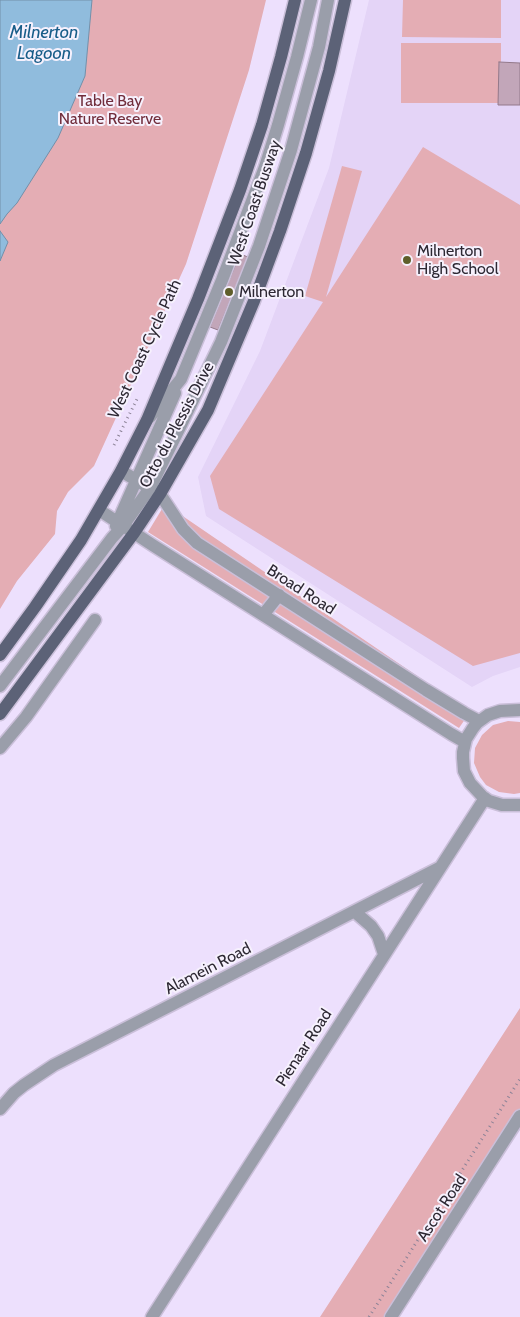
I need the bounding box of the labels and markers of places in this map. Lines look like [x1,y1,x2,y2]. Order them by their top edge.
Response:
place label: Milnerton High School [417,241,498,279]
marker: Milnerton High School [401,254,413,266]
place label: Milnerton [239,282,304,302]
marker: Milnerton [223,286,235,298]

